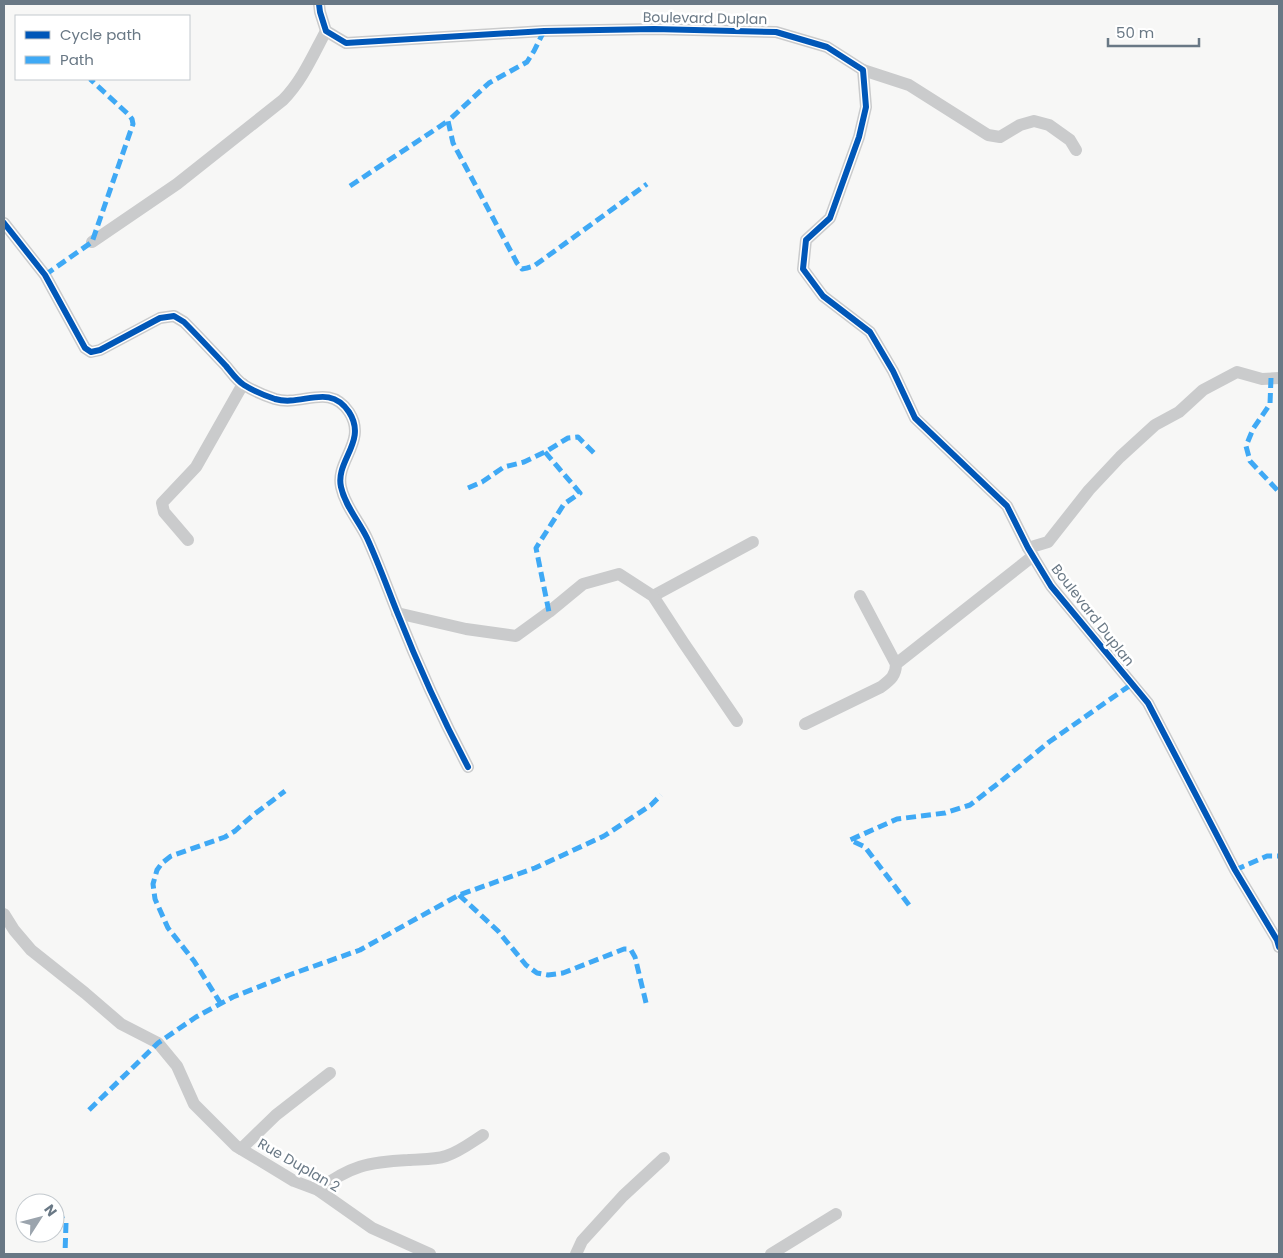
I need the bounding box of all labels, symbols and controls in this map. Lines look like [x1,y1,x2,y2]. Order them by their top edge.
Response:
street label: Boulevard Duplan [643,7,767,29]
legend [15,15,190,80]
scale bar [1108,15,1199,47]
text: 50 m [1116,22,1154,43]
text: Cycle path [60,24,141,45]
text: Path [60,49,94,70]
street label: Boulevard Duplan [1047,560,1139,670]
street label: Rue Duplan 2 [254,1133,344,1197]
north arrow [15,1193,65,1243]
text: N [39,1200,62,1220]

